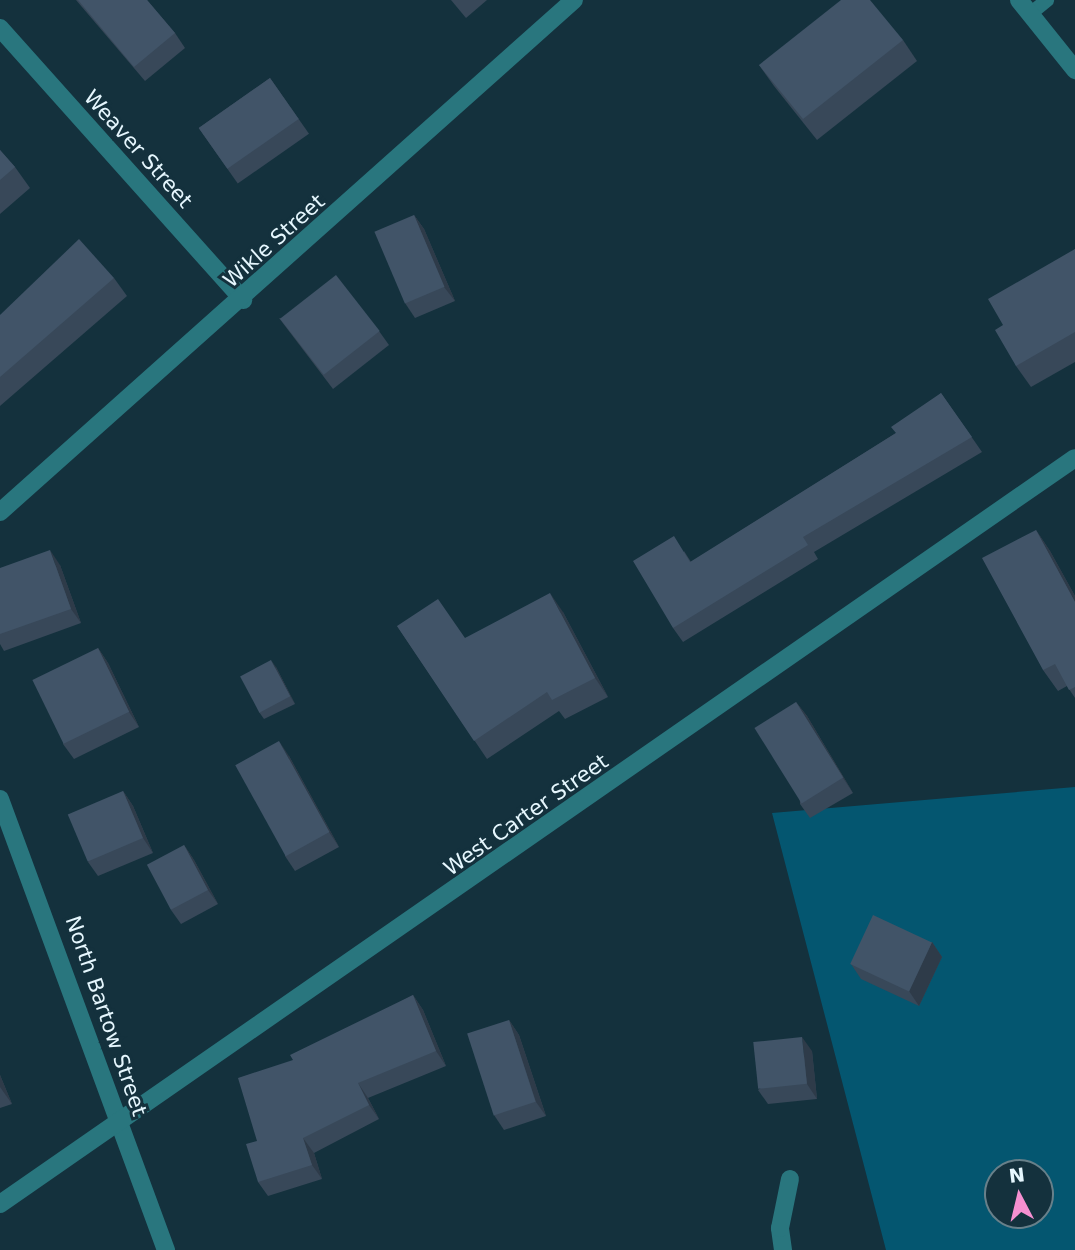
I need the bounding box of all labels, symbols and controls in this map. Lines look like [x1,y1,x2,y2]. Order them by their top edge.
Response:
street label: Weaver Street [79,85,197,213]
street label: Wikle Street [218,189,330,293]
street label: West Carter Street [439,749,613,881]
street label: North Bartow Street [60,913,152,1119]
north arrow [984,1159,1054,1229]
text: N [1007,1163,1026,1187]

